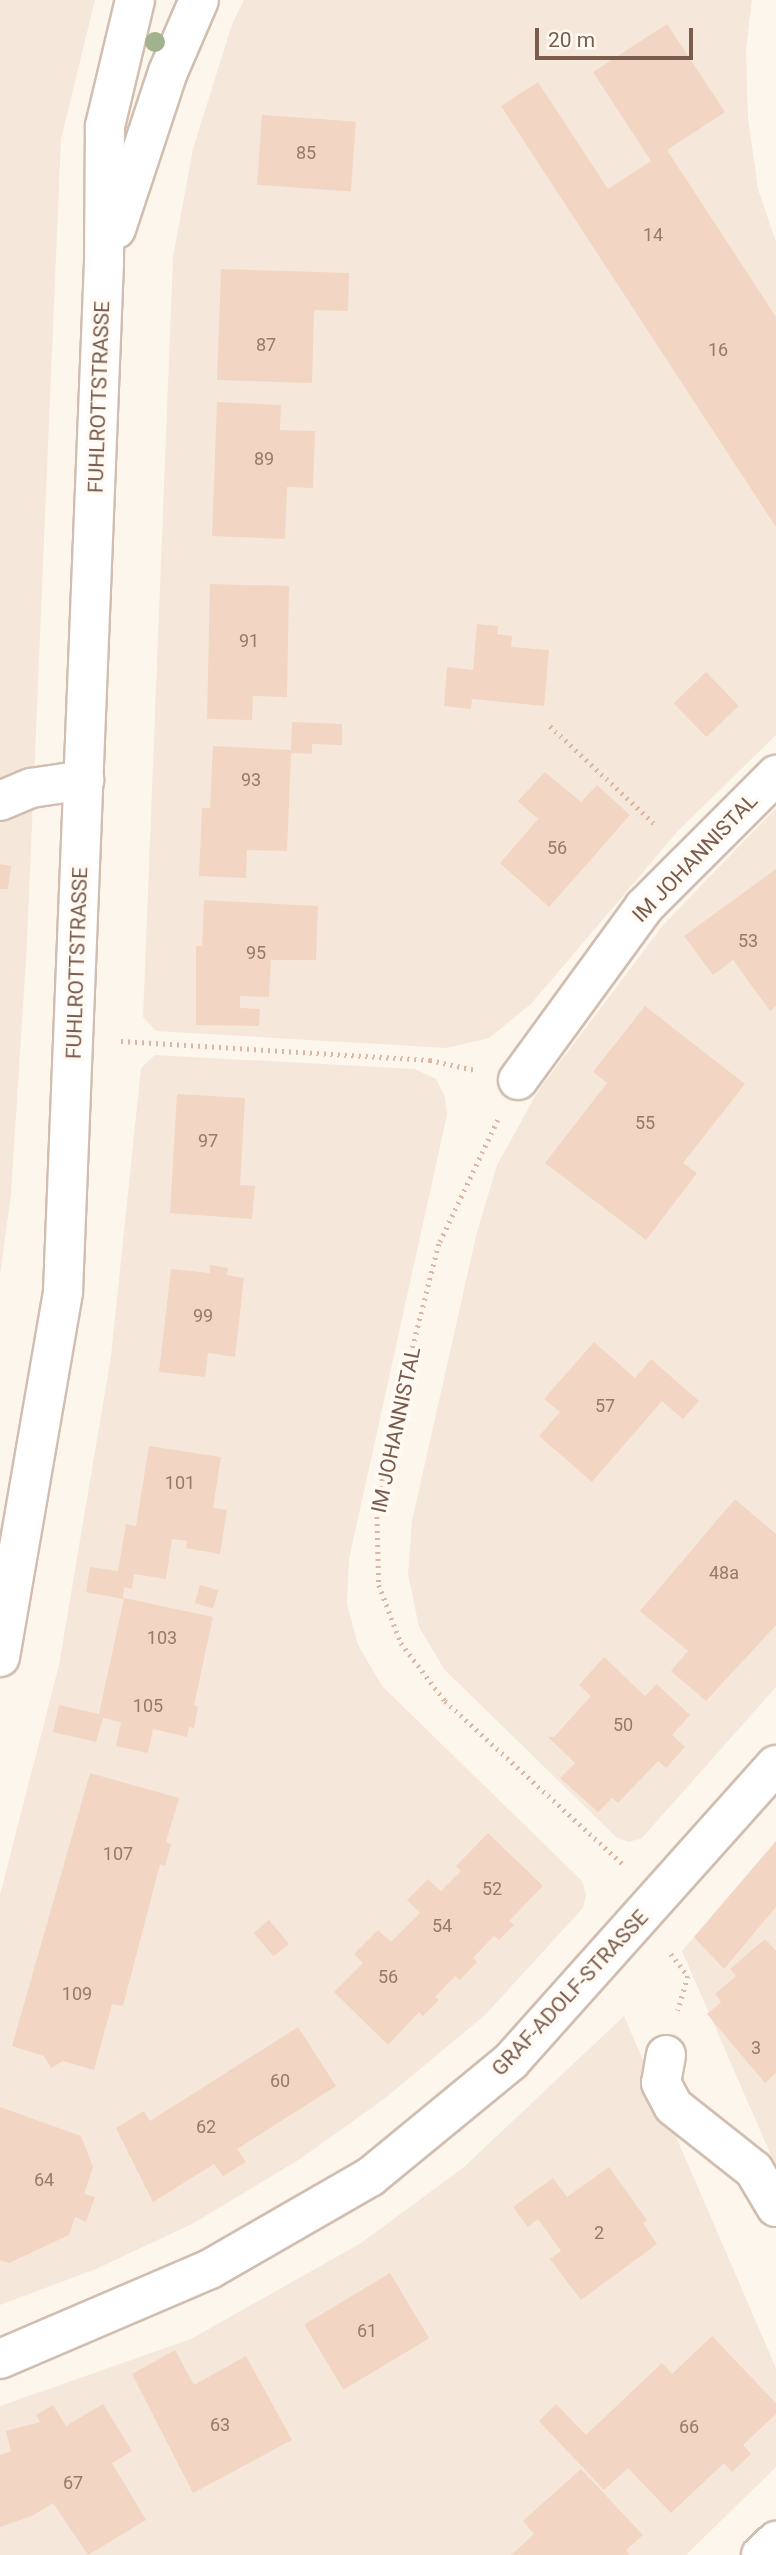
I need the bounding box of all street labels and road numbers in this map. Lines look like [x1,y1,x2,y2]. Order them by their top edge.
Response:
street label: FUHLROTTSTRASSE [83,301,115,493]
street label: IM JOHANNISTAL [627,788,763,928]
street label: FUHLROTTSTRASSE [61,867,93,1059]
street label: IM JOHANNISTAL [366,1345,426,1515]
street label: GRAF-ADOLF-STRASSE [487,1905,653,2081]

